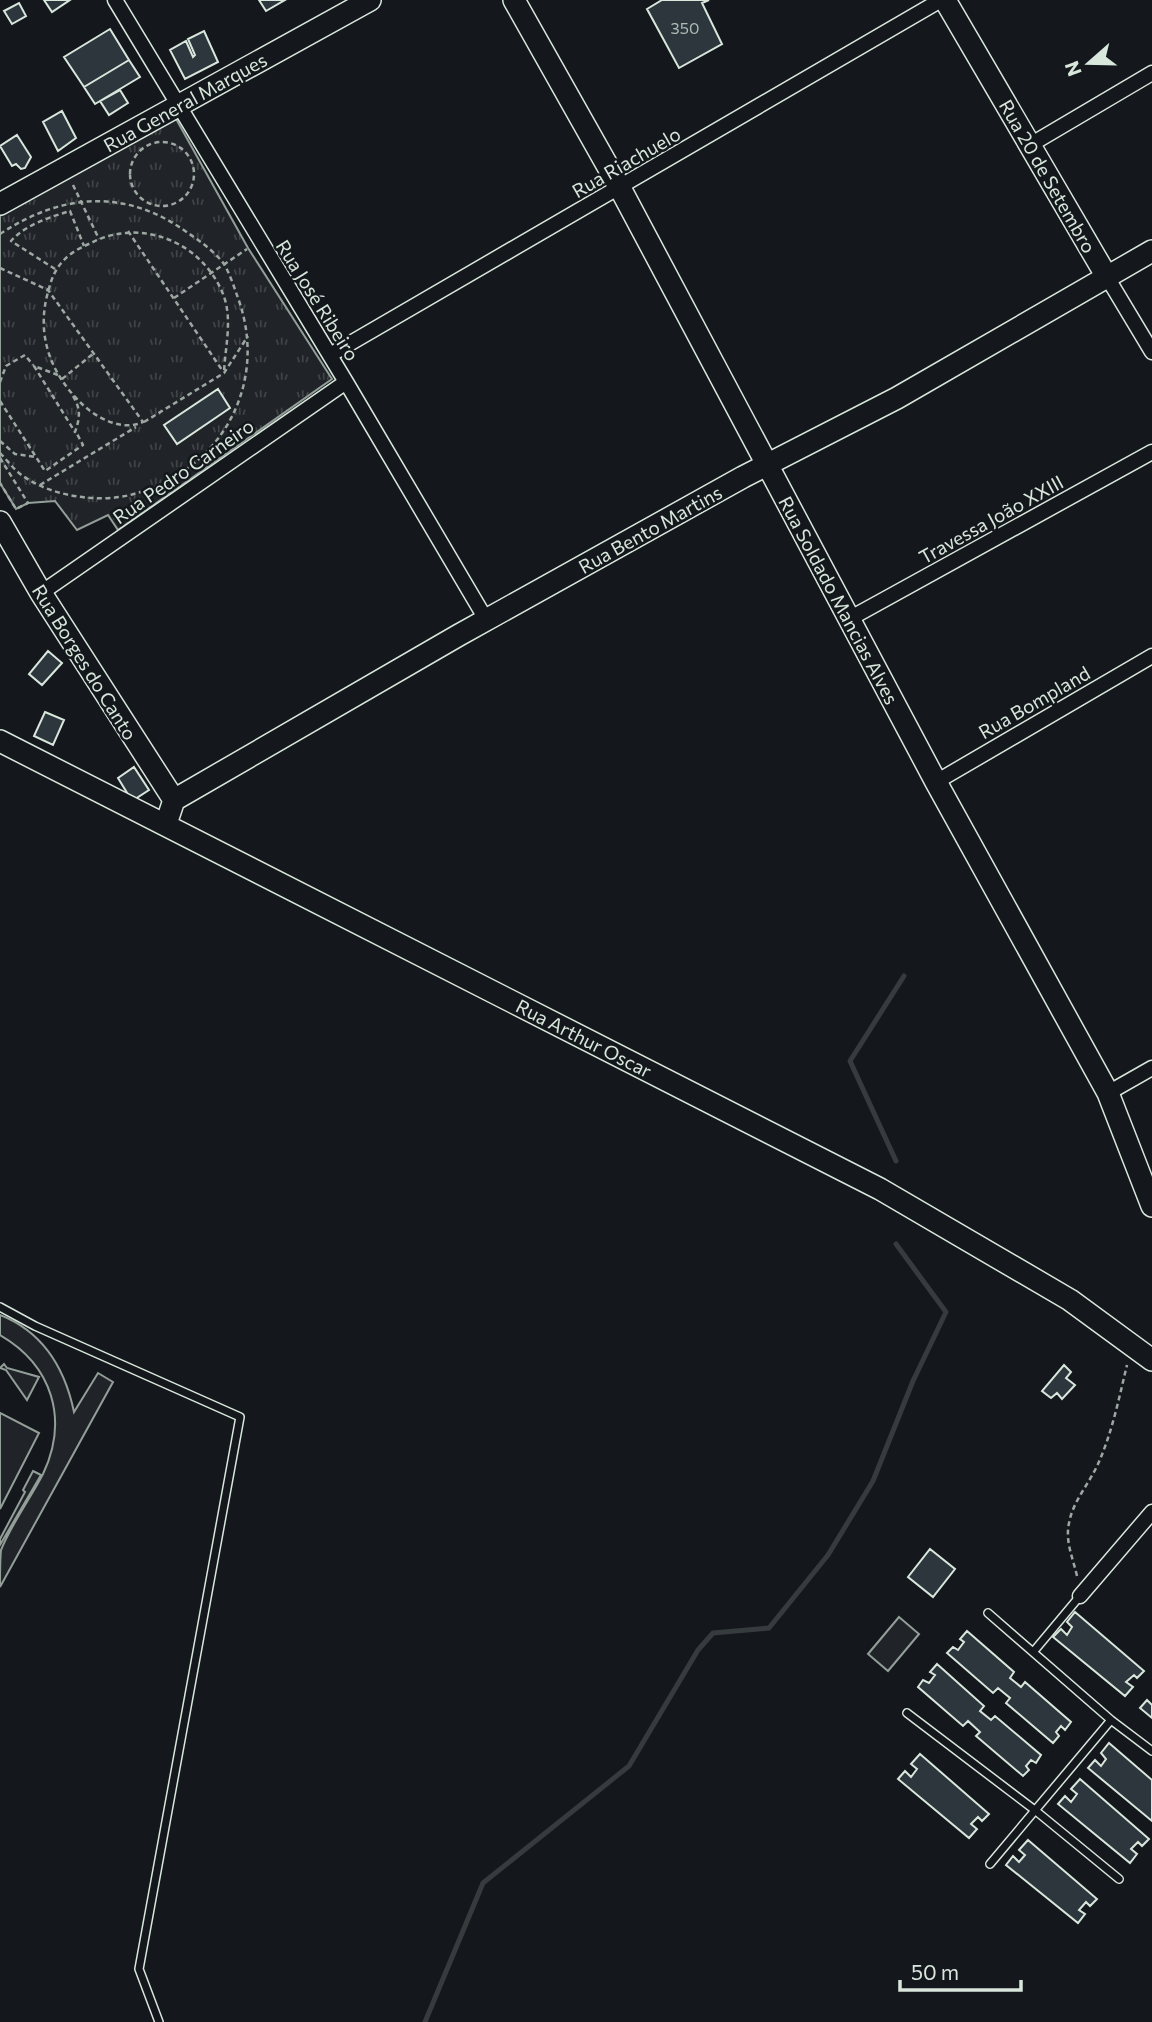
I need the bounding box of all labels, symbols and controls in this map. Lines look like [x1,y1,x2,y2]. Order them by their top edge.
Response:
house number: 350 [671,18,699,37]
north arrow [1054,28,1124,98]
street label: Rua General Marques [99,48,271,156]
text: N [1059,58,1086,80]
street label: Rua 20 de Setembro [995,95,1101,257]
street label: Rua Riachuelo [568,122,684,202]
street label: Rua José Ribeiro [272,235,364,365]
street label: Rua Pedro Carneiro [108,414,258,528]
street label: Travessa João XXIII [915,470,1067,568]
street label: Rua Bento Martins [574,480,726,578]
street label: Rua Soldado Mancias Alves [774,492,904,708]
street label: Rua Borges do Canto [28,580,142,744]
street label: Rua Bompland [974,661,1094,743]
street label: Rua Arthur Oscar [512,994,656,1082]
scale bar [900,1948,1021,1992]
text: 50 m [911,1959,959,1984]

